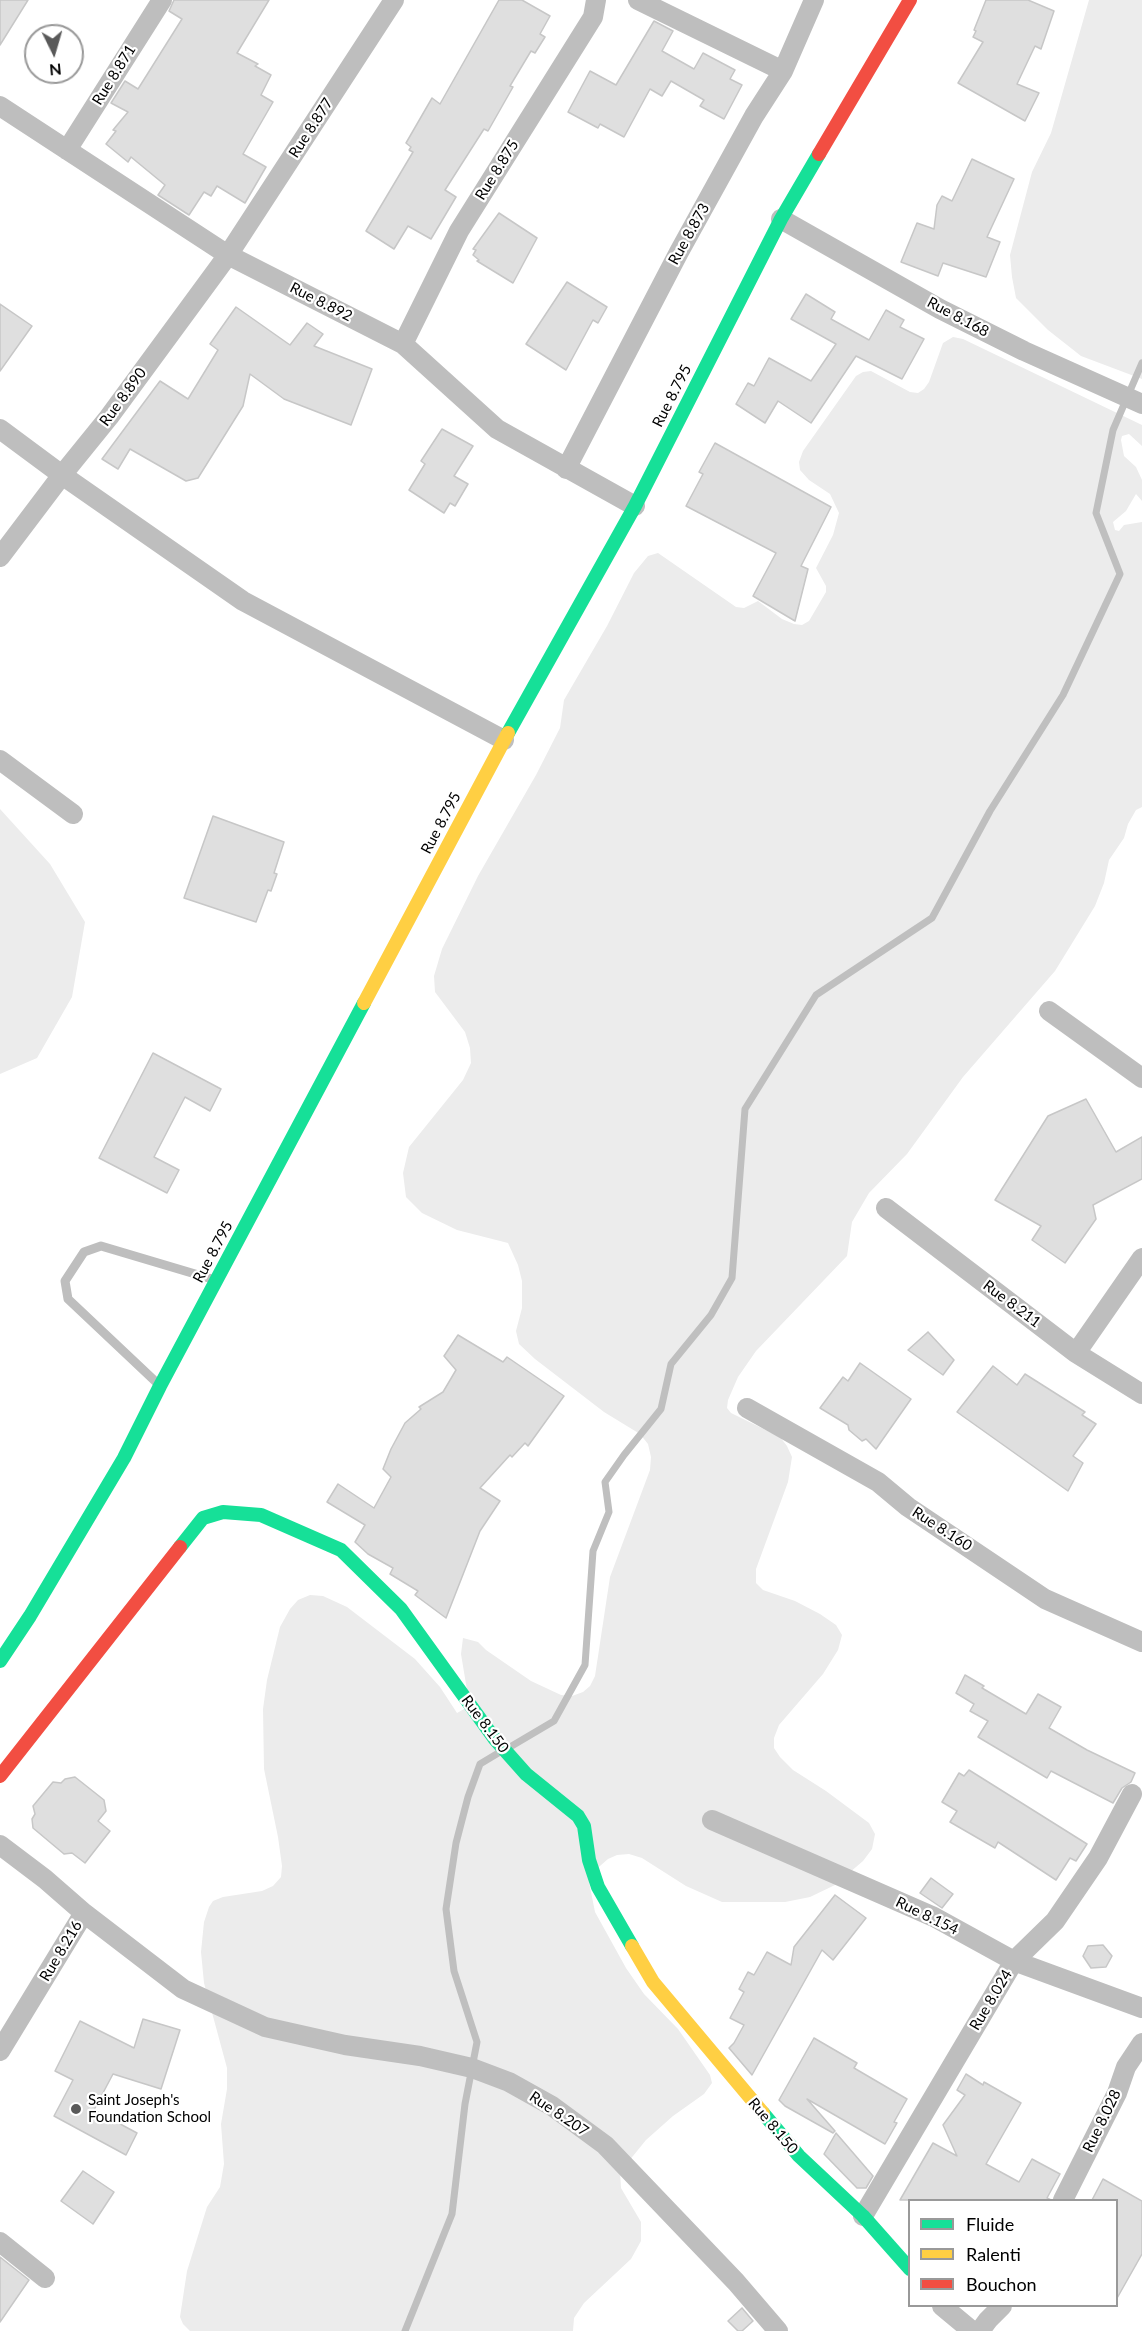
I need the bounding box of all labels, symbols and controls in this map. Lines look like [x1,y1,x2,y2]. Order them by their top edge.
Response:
north arrow [24,24,84,84]
street label: Rue 8.871 [88,42,140,108]
text: N [48,60,62,80]
street label: Rue 8.877 [285,95,337,161]
street label: Rue 8.875 [471,137,523,203]
street label: Rue 8.873 [665,200,713,268]
street label: Rue 8.892 [287,279,355,325]
street label: Rue 8.168 [924,293,992,341]
street label: Rue 8.795 [649,362,695,430]
street label: Rue 8.890 [96,364,150,430]
street label: Rue 8.795 [417,789,465,857]
street label: Rue 8.795 [189,1218,237,1286]
street label: Rue 8.211 [980,1276,1044,1332]
street label: Rue 8.160 [909,1503,975,1555]
street label: Rue 8.150 [457,1692,513,1756]
street label: Rue 8.154 [893,1893,961,1939]
street label: Rue 8.216 [36,1917,86,1985]
street label: Rue 8.024 [966,1966,1016,2034]
street label: Rue 8.028 [1079,2087,1125,2155]
street label: Rue 8.207 [526,2088,592,2140]
place label: Saint Joseph's Foundation School [88,2091,211,2126]
street label: Rue 8.150 [744,2094,802,2158]
marker: Saint Joseph's Foundation School [69,2102,83,2116]
legend [908,2199,1118,2307]
text: Fluide [966,2213,1014,2235]
text: Ralenti [966,2243,1021,2265]
text: Bouchon [966,2273,1037,2295]

